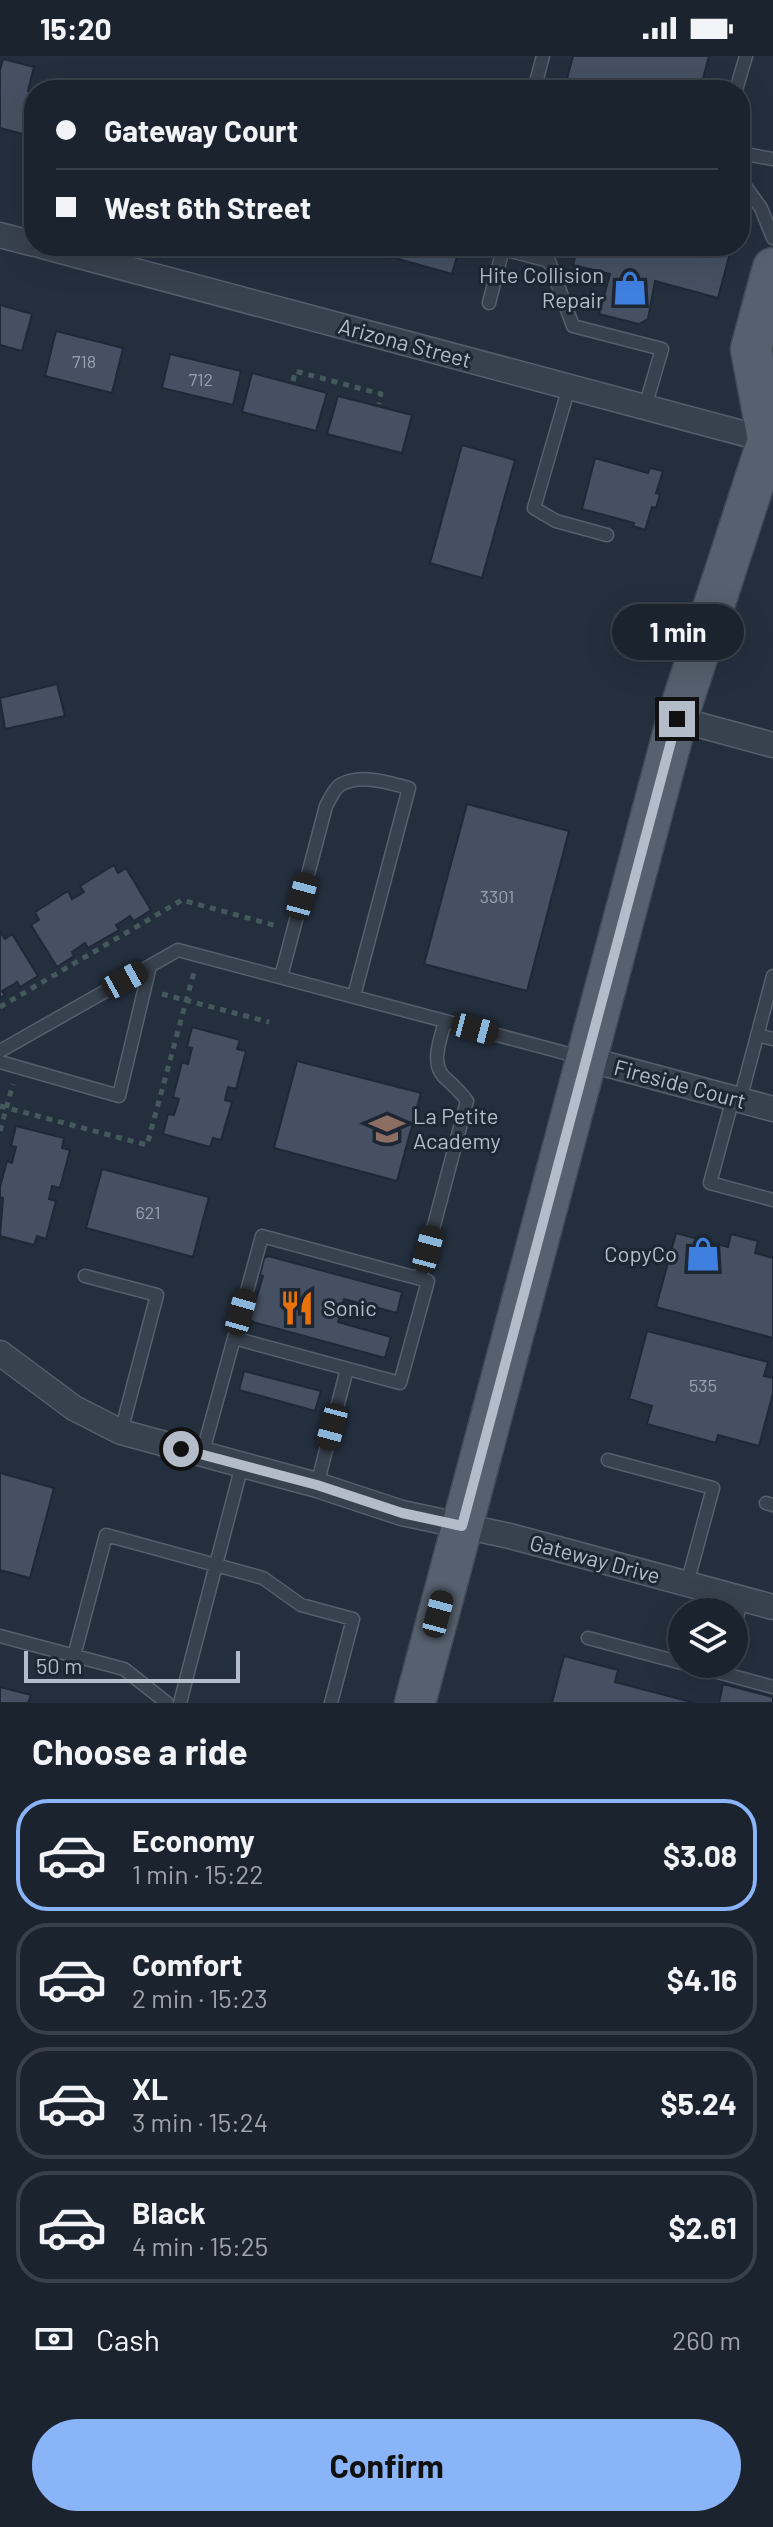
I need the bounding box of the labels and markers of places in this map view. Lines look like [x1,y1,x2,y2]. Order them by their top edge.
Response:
place label: Hite Collision Repair [479,261,604,312]
shop icon: Hite Collision Repair [611,269,649,307]
place label: La Petite Academy [413,1102,501,1153]
school or university icon: La Petite Academy [368,1110,406,1148]
shop icon: CopyCo [684,1235,722,1273]
place label: CopyCo [604,1240,677,1266]
restaurant icon: Sonic [278,1289,316,1327]
place label: Sonic [323,1294,377,1320]

